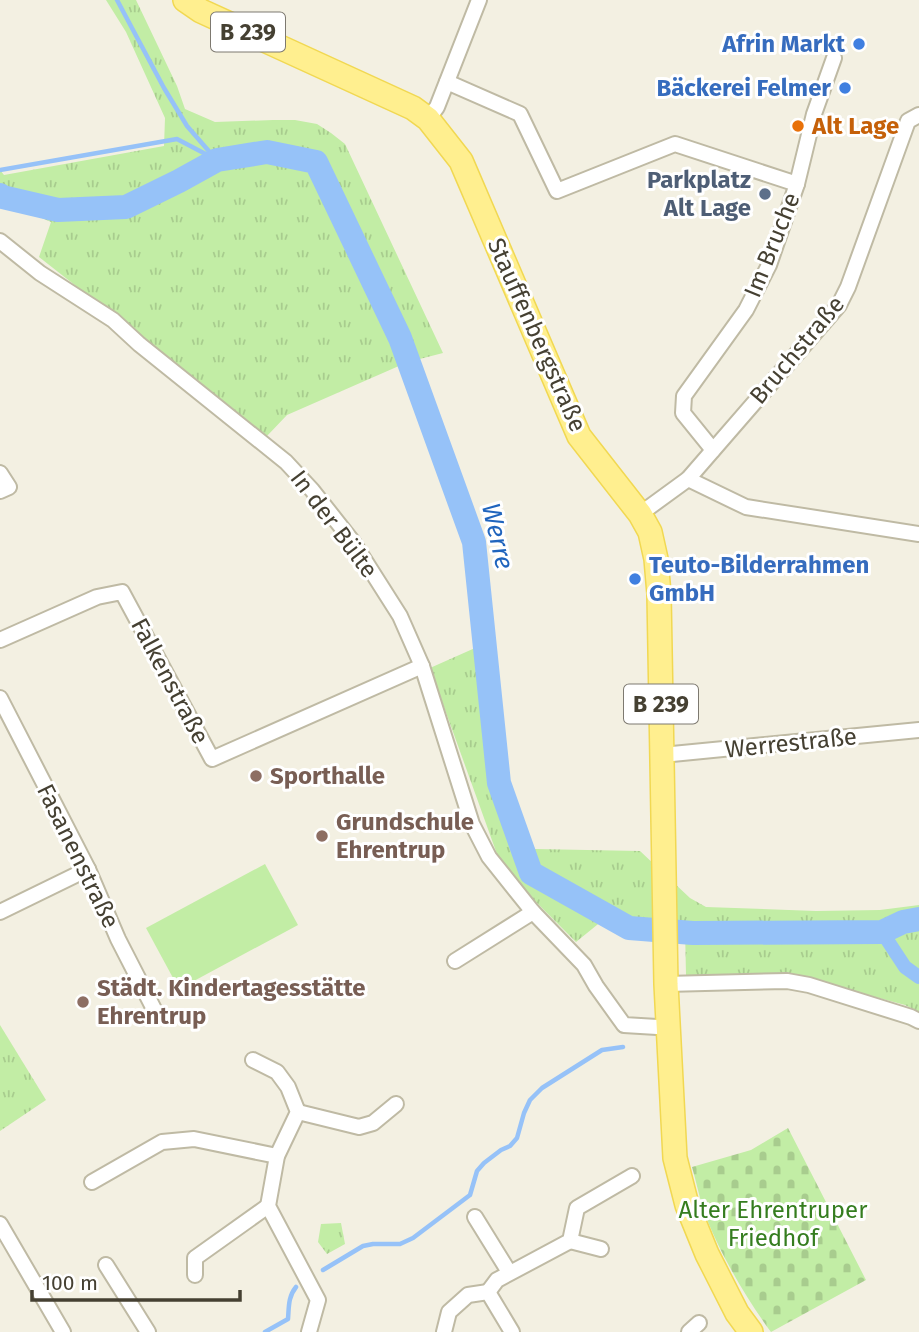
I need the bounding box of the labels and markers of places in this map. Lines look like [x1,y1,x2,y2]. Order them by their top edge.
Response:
place label: Afrin Markt [721,30,846,58]
marker: Afrin Markt [851,36,867,52]
place label: Bäckerei Felmer [656,74,831,102]
marker: Bäckerei Felmer [837,80,853,96]
place label: Alt Lage [811,112,899,140]
marker: Alt Lage [790,118,806,134]
place label: Parkplatz Alt Lage [647,166,751,222]
marker: Parkplatz Alt Lage [757,186,773,202]
place label: Teuto-Bilderrahmen GmbH [649,551,869,607]
marker: Teuto-Bilderrahmen GmbH [627,571,643,587]
place label: Sporthalle [270,762,385,790]
marker: Sporthalle [248,768,264,784]
place label: Grundschule Ehrentrup [336,808,474,864]
marker: Grundschule Ehrentrup [314,828,330,844]
place label: Städt. Kindertagesstätte Ehrentrup [97,974,366,1030]
marker: Städt. Kindertagesstätte Ehrentrup [75,994,91,1010]

